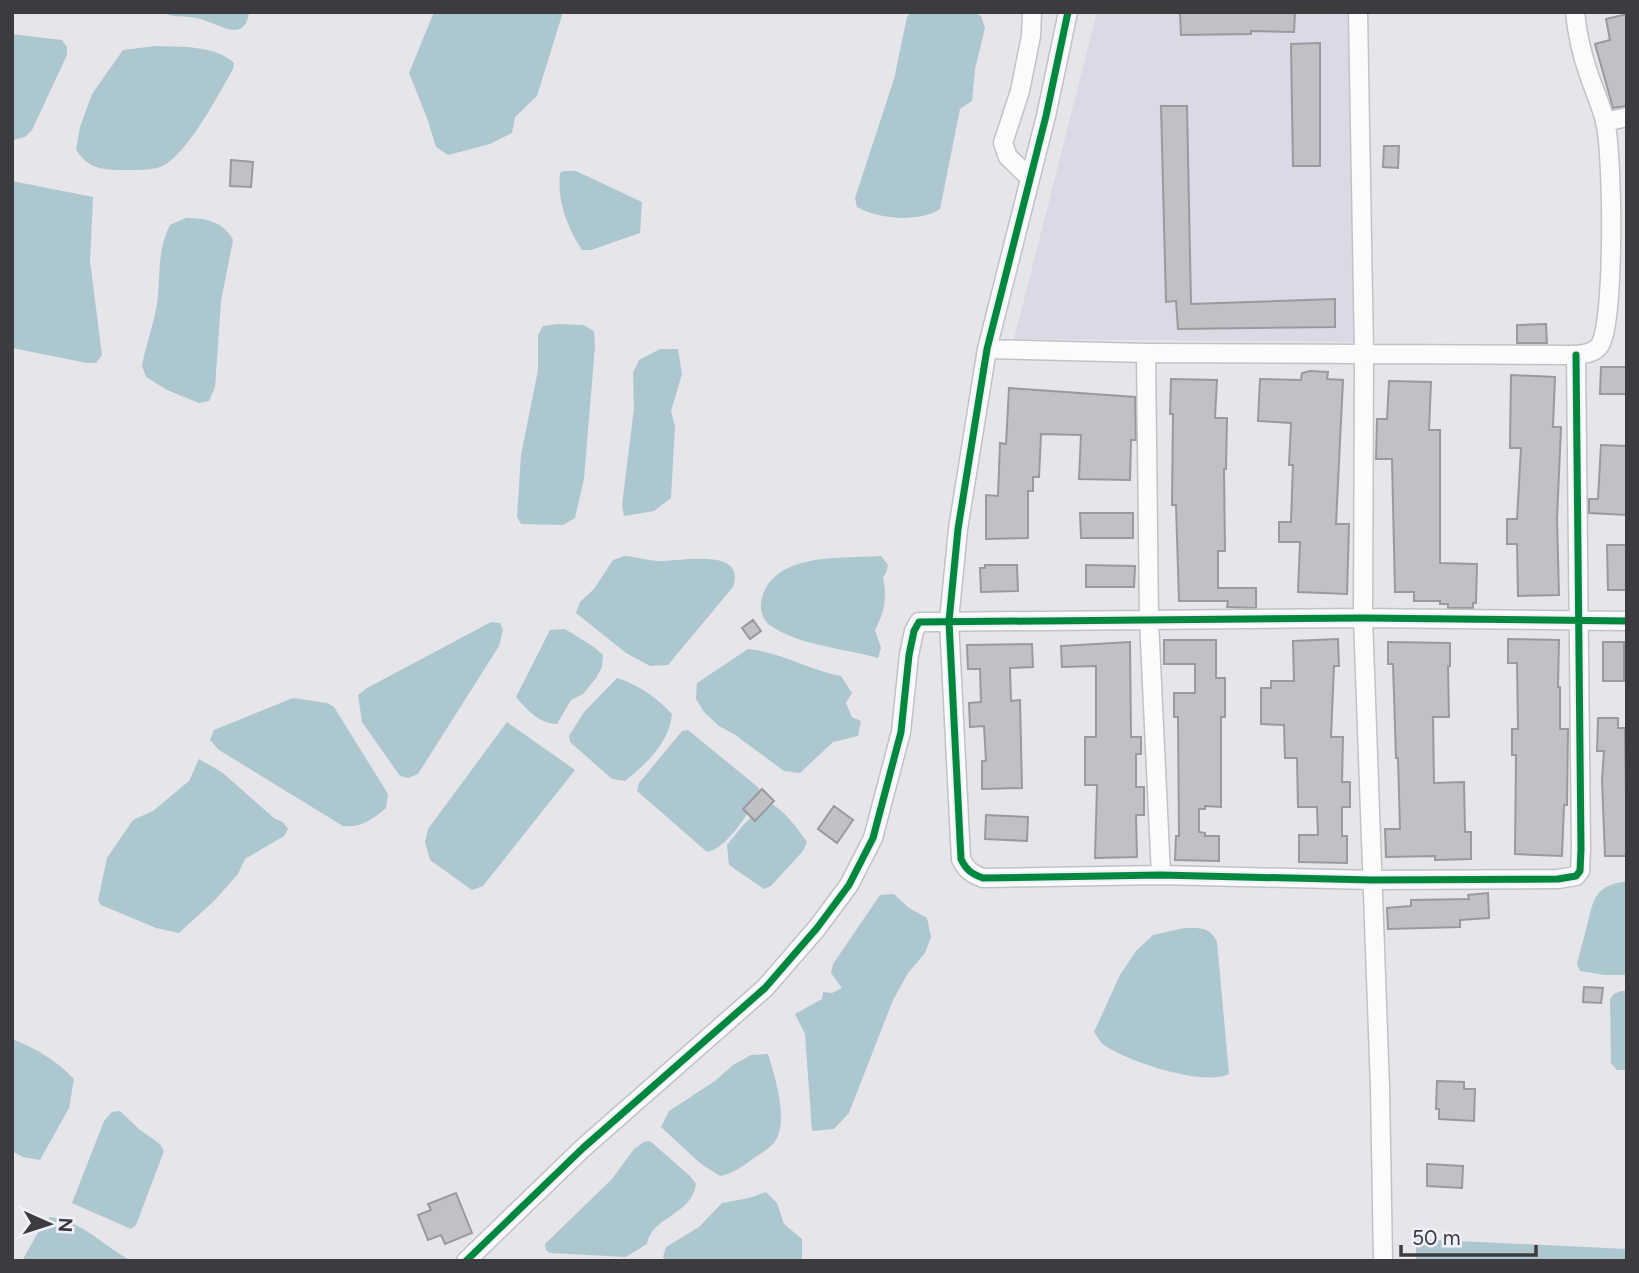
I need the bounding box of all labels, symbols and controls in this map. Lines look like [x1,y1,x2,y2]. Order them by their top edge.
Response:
north arrow [14,1189,84,1259]
scale bar [1401,1214,1536,1258]
text: N [54,1217,77,1233]
text: 50 m [1412,1225,1461,1250]

